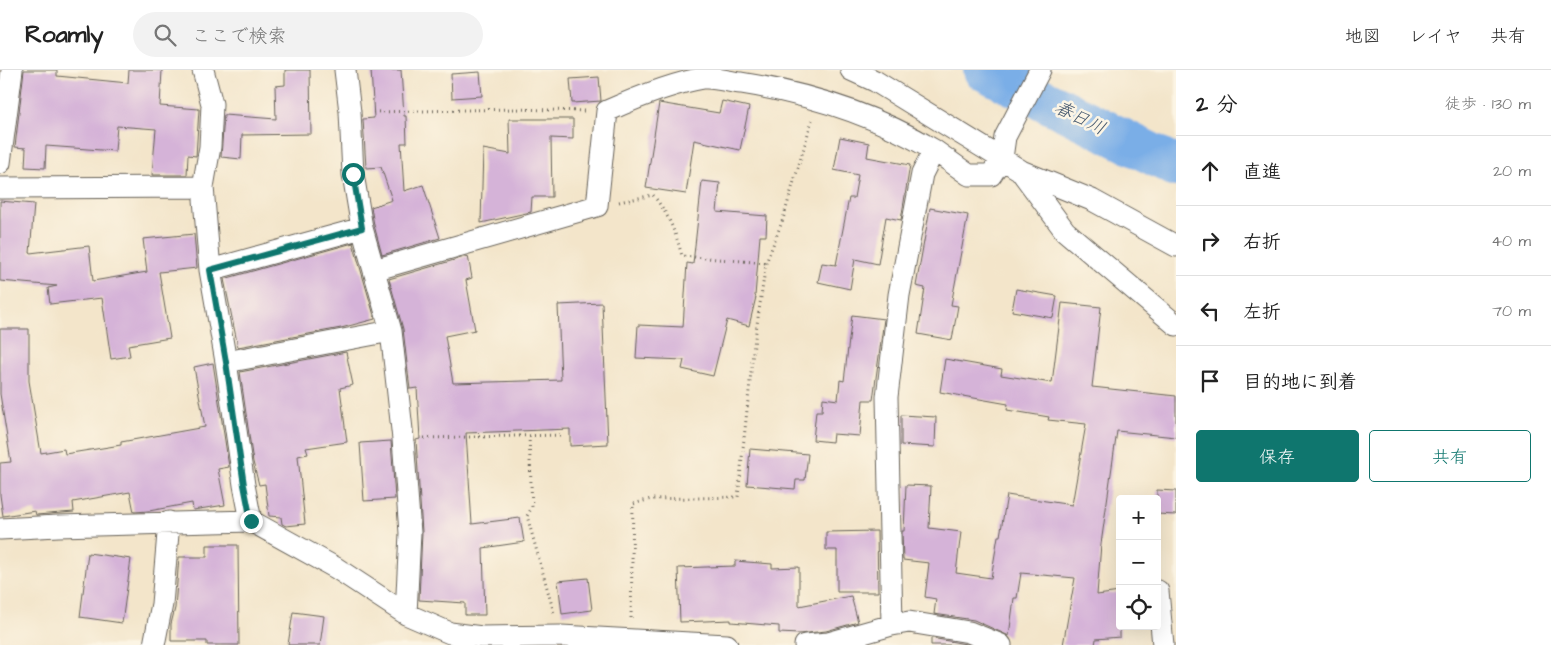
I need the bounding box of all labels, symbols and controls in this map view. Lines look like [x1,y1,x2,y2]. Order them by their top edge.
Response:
search box [133,12,483,57]
text: Roamly [25,18,103,52]
icon: search [151,21,179,49]
text: ここで検索 [191,23,286,50]
text: 地図 [1345,24,1381,49]
text: レイヤ [1409,24,1462,49]
text: 共有 [1490,24,1526,49]
text: 2 分 [1196,90,1237,119]
text: 徒歩 · 130 m [1445,93,1531,115]
water label: 春日川 [1050,95,1110,141]
icon: ahead [1196,157,1224,185]
text: 直進 [1243,159,1281,186]
text: 20 m [1493,160,1531,182]
route start [342,163,365,186]
icon: right [1196,227,1224,255]
text: 右折 [1243,229,1281,256]
text: 40 m [1491,230,1531,252]
icon: left [1196,297,1224,325]
text: 左折 [1243,299,1281,326]
text: 70 m [1492,300,1531,322]
icon: arrive [1196,367,1224,395]
text: 目的地に到着 [1243,369,1357,396]
button: 保存 [1196,430,1359,482]
button: 共有 [1369,430,1531,482]
map controls [1116,495,1161,630]
button: + [1116,495,1161,540]
route end [240,510,263,533]
button: − [1116,540,1161,585]
button: locate [1116,585,1161,630]

